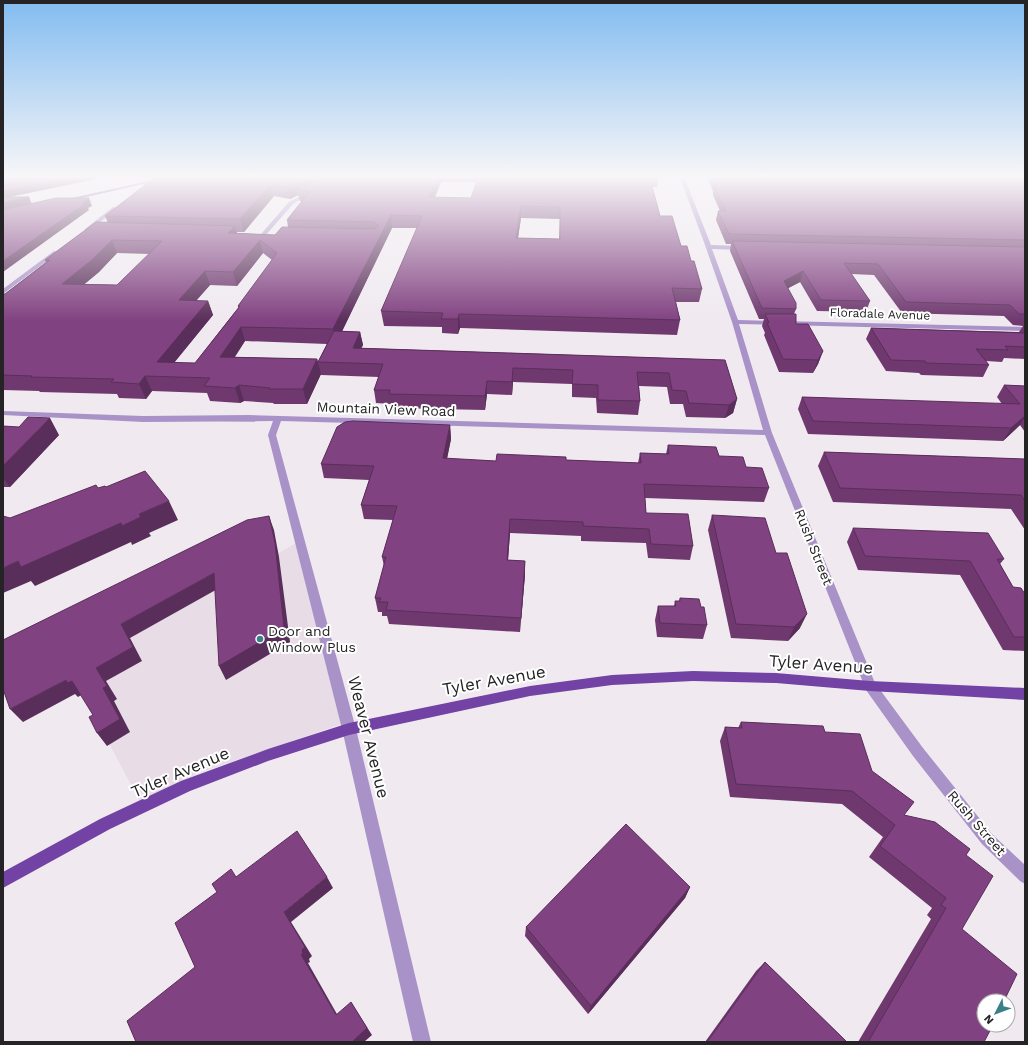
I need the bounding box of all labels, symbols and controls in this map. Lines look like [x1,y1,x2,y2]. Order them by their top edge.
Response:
street label: Floradale Avenue [829,305,931,323]
street label: Mountain View Road [316,399,456,419]
street label: Rush Street [791,507,837,588]
place label: Door and Window Plus [268,623,356,655]
marker: Door and Window Plus [255,634,265,644]
street label: Tyler Avenue [768,650,874,678]
street label: Tyler Avenue [441,661,547,699]
street label: Weaver Avenue [344,674,394,800]
street label: Tyler Avenue [128,742,232,802]
street label: Rush Street [944,787,1010,859]
north arrow [976,993,1016,1033]
text: N [981,1012,996,1027]

